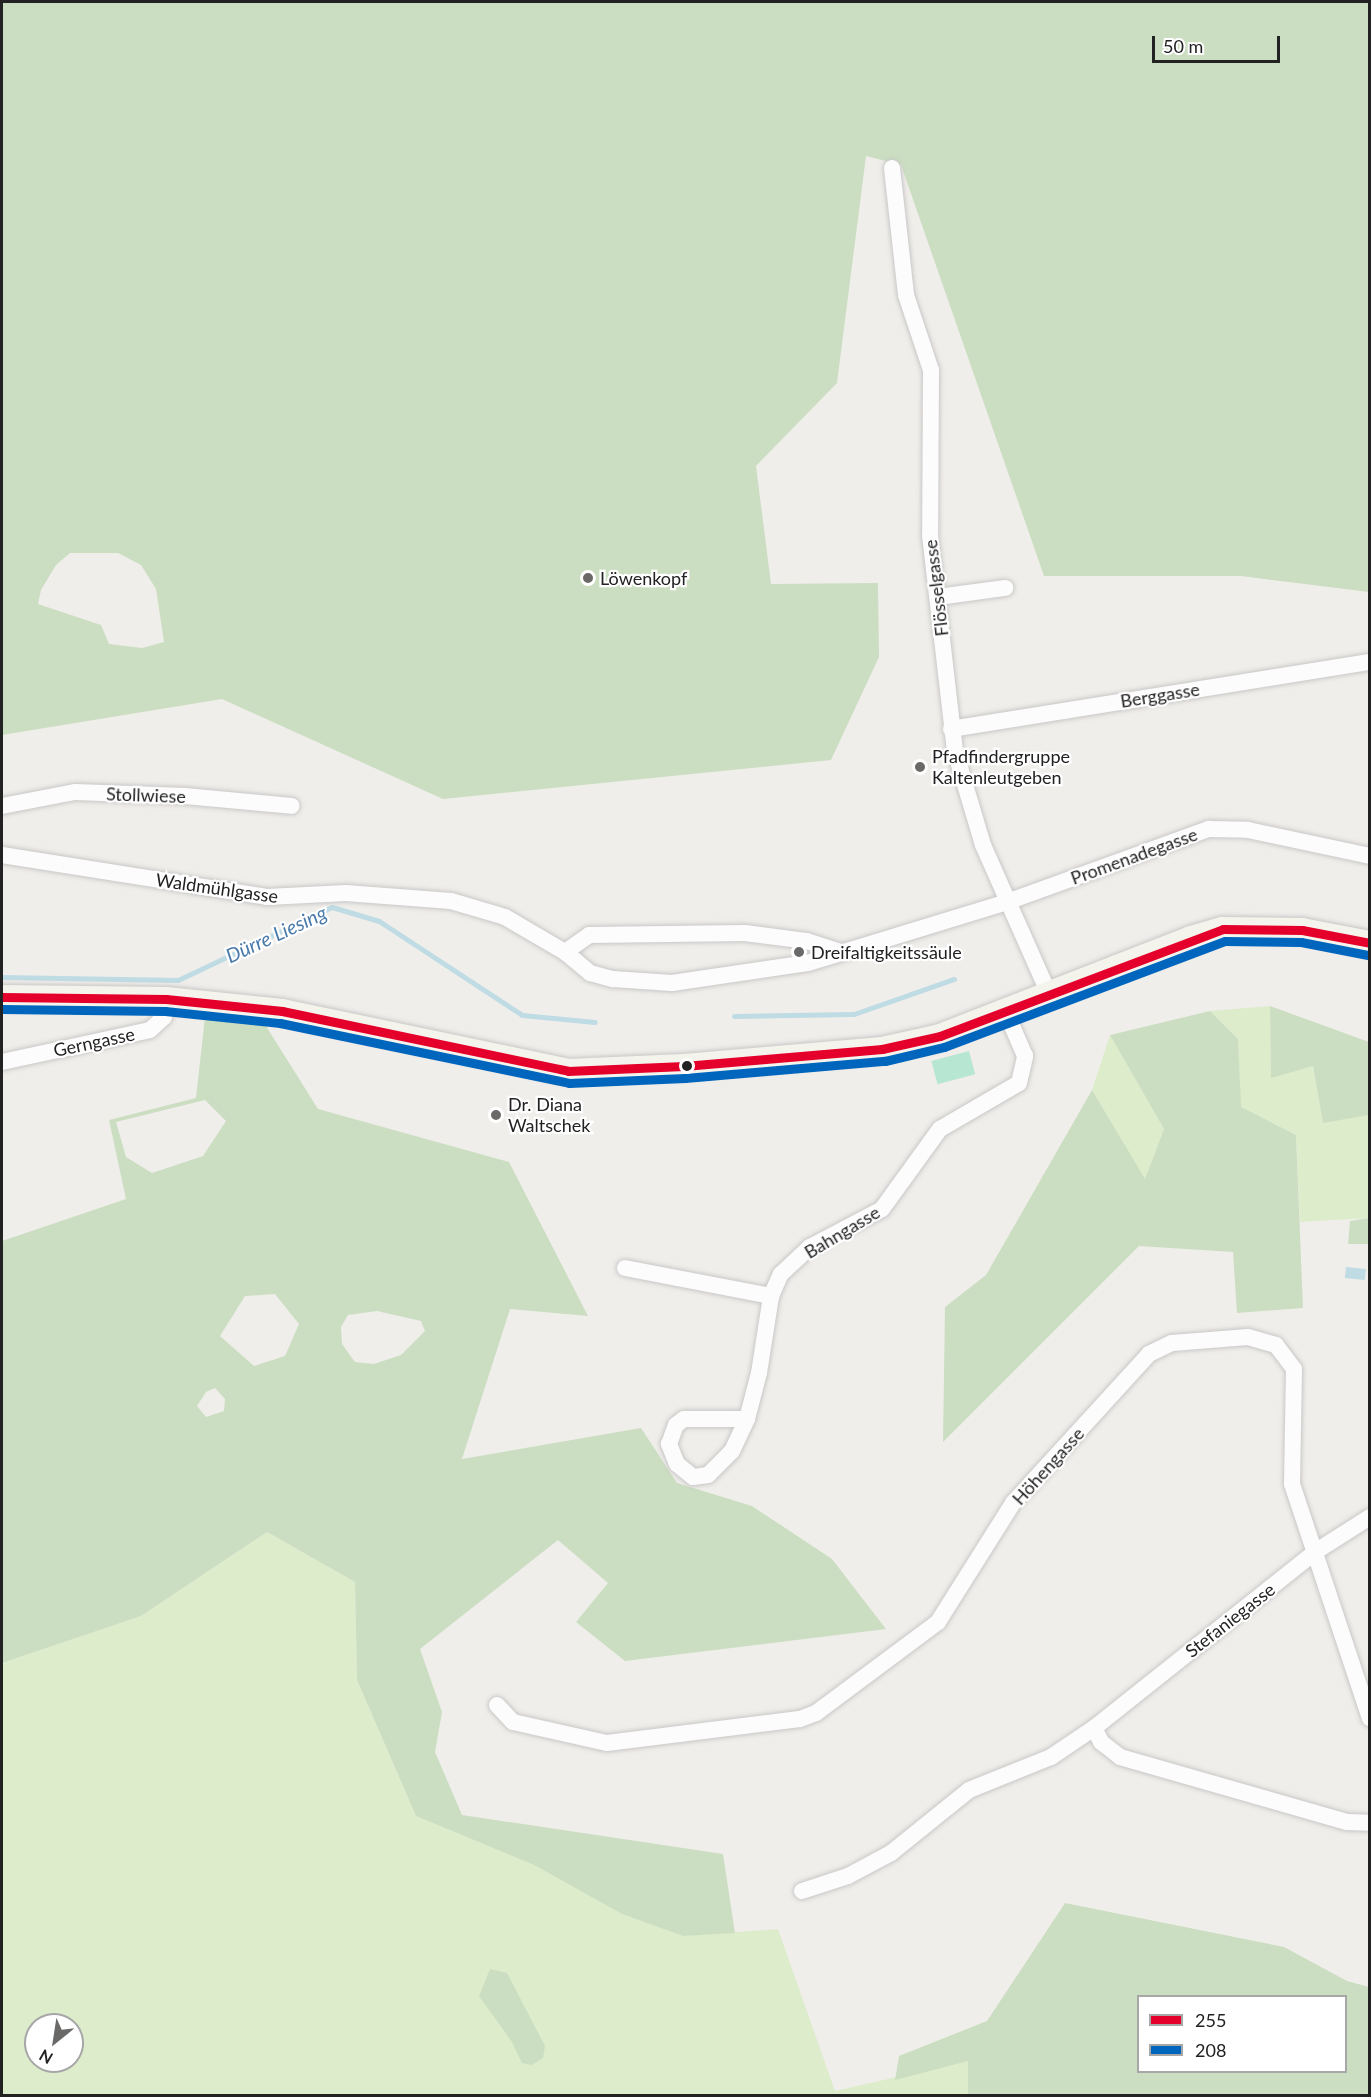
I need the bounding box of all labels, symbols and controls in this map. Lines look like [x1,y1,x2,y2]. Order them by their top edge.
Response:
scale bar [1155,24,1282,62]
text: 50 m [1163,35,1203,57]
street label: Flösselgasse [919,538,953,638]
place label: Löwenkopf [600,567,687,589]
marker: Löwenkopf [581,571,595,585]
street label: Berggasse [1119,678,1201,712]
place label: Pfadfindergruppe Kaltenleutgeben [932,746,1070,789]
marker: Pfadfindergruppe Kaltenleutgeben [913,760,927,774]
street label: Stollwiese [106,783,186,807]
street label: Promenadegasse [1068,823,1200,889]
street label: Waldmühlgasse [154,869,280,907]
water label: Dürre Liesing [222,900,330,968]
place label: Dreifaltigkeitssäule [811,941,962,963]
marker: Dreifaltigkeitssäule [792,945,806,959]
street label: Gerngasse [51,1023,137,1061]
unlabelled marker [681,1060,693,1072]
place label: Dr. Diana Waltschek [508,1094,590,1136]
marker: Dr. Diana Waltschek [489,1108,503,1122]
street label: Bahngasse [800,1201,884,1263]
street label: Höhengasse [1008,1423,1088,1509]
street label: Stefaniegasse [1181,1578,1279,1662]
legend [1137,1995,1347,2073]
text: 255 [1195,2009,1226,2031]
north arrow [24,2013,84,2073]
text: 208 [1195,2039,1226,2061]
text: N [36,2046,56,2069]

